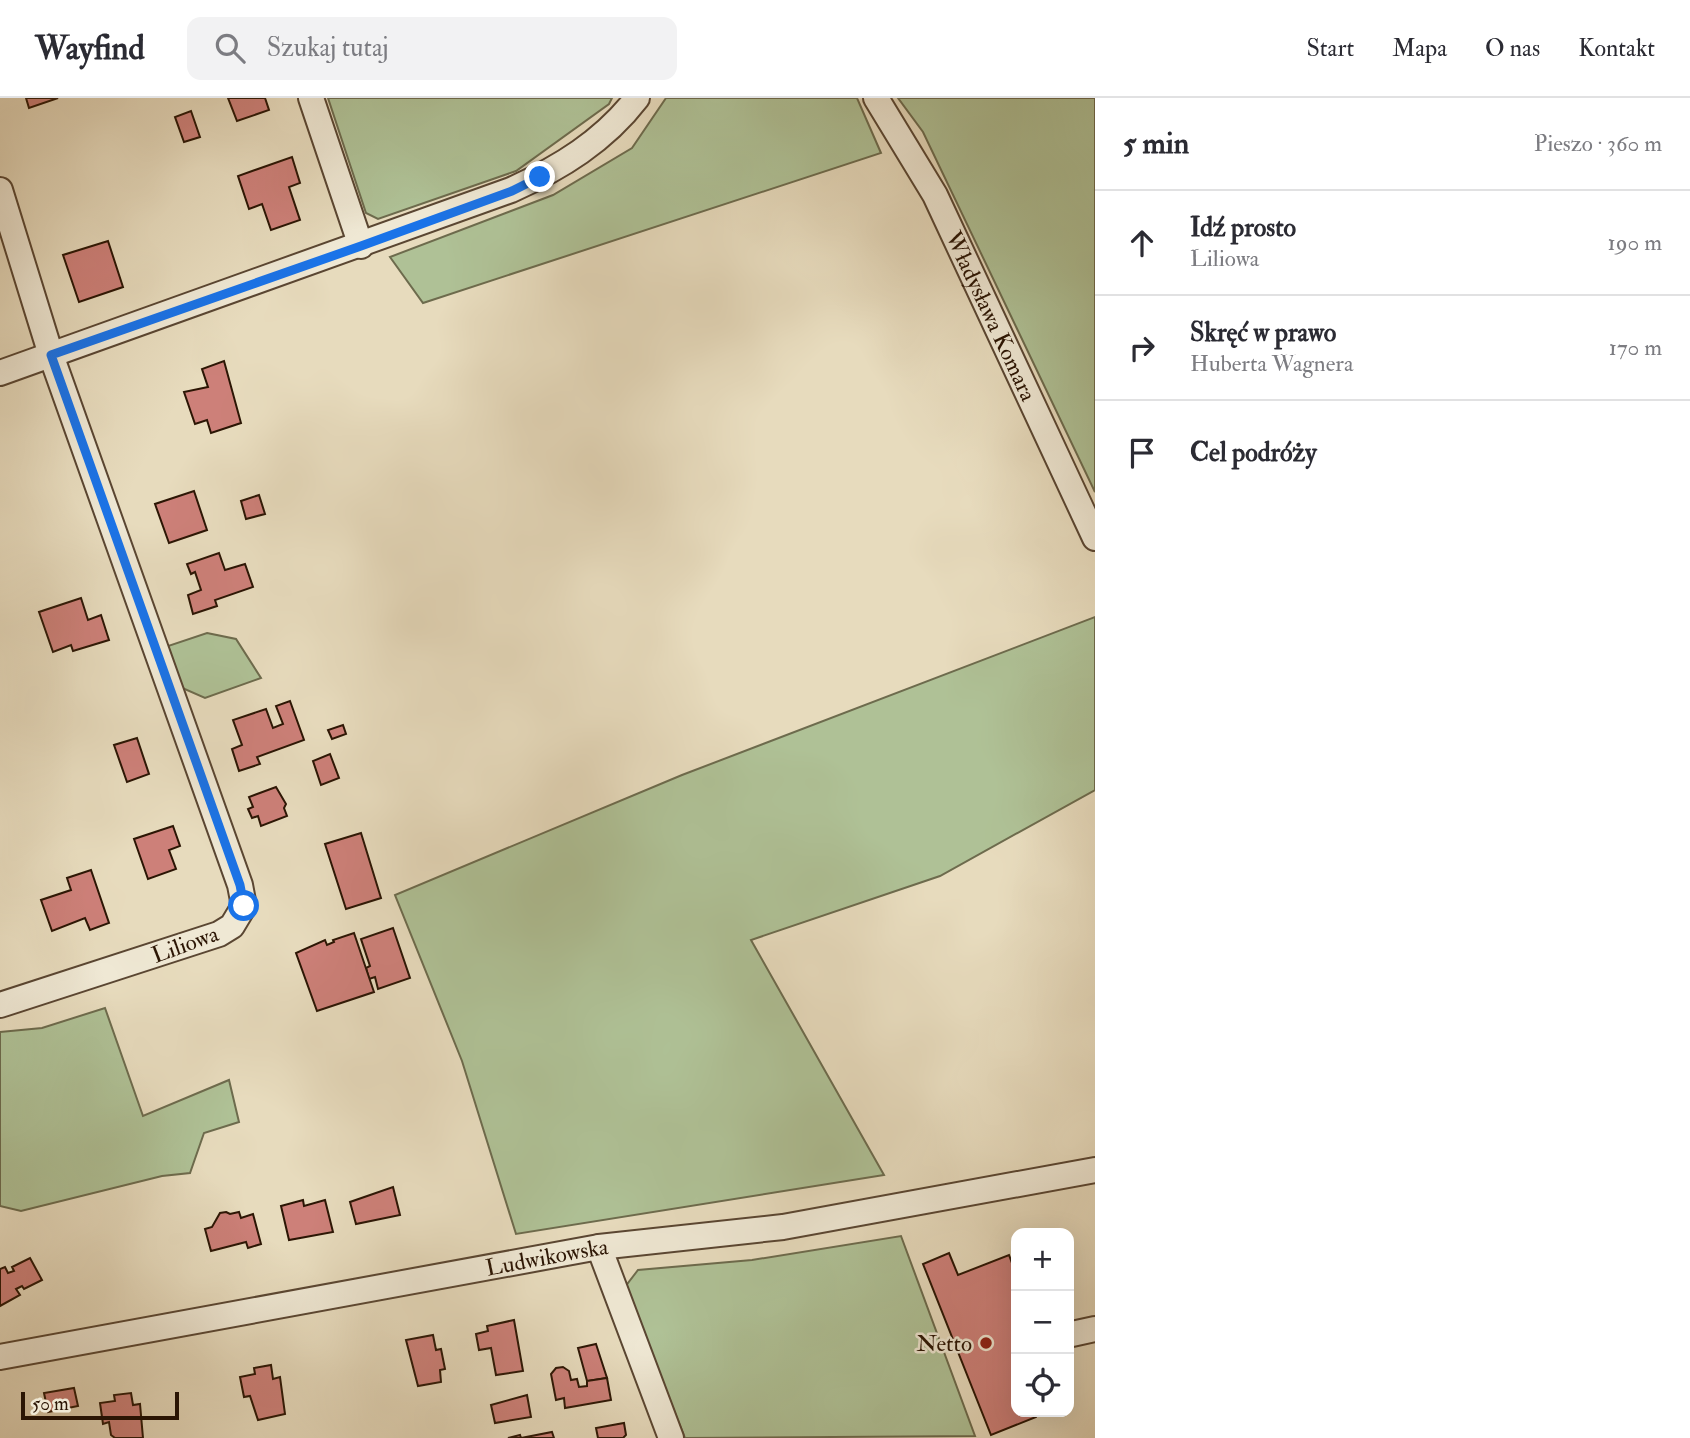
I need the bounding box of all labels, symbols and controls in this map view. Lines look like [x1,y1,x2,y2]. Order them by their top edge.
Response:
search box [187,17,677,80]
text: Wayfind [35,28,145,69]
icon: search [211,29,249,67]
text: Szukaj tutaj [267,32,389,64]
text: Start [1306,33,1354,64]
text: Mapa [1392,33,1447,64]
text: O nas [1485,33,1540,64]
text: Kontakt [1578,33,1655,64]
text: 5 min [1123,125,1189,162]
text: Pieszo · 360 m [1534,129,1662,158]
route end [524,161,555,192]
text: Idź prosto [1190,212,1296,244]
icon: ahead [1123,224,1161,262]
street label: Władysława Komara [938,226,1043,406]
text: 190 m [1608,228,1662,257]
text: Liliowa [1190,244,1259,273]
text: Skręć w prawo [1190,317,1336,349]
icon: right [1123,329,1161,367]
text: 170 m [1609,333,1662,362]
text: Huberta Wagnera [1190,349,1353,378]
icon: arrive [1123,434,1161,472]
text: Cel podróży [1190,437,1317,469]
route start [228,890,259,921]
street label: Liliowa [148,919,223,970]
map controls [1011,1228,1074,1417]
button: + [1011,1228,1074,1291]
street label: Ludwikowska [483,1232,610,1283]
button: − [1011,1291,1074,1354]
place label: Netto [916,1329,972,1358]
marker: Netto [978,1335,994,1351]
button: locate [1011,1354,1074,1417]
scale bar [21,1389,178,1421]
text: 50 m [32,1392,69,1416]

